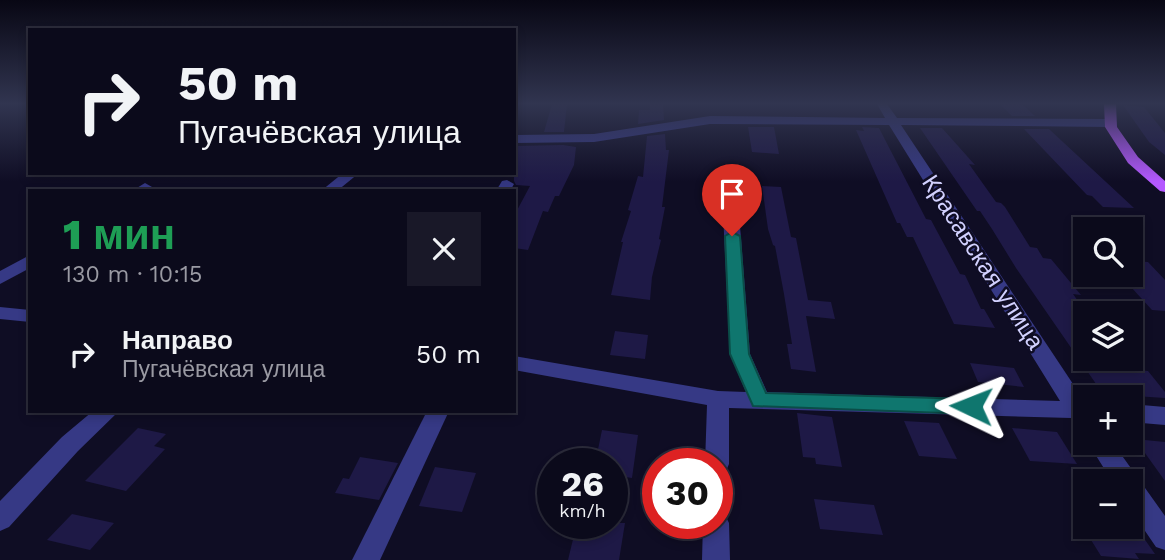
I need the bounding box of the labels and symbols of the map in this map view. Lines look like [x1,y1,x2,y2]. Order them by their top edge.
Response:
pin [702,164,762,236]
street label: Красавская улица [916,170,1050,355]
position arrow [934,369,1008,443]
speed limit sign: 30 [642,448,733,539]

